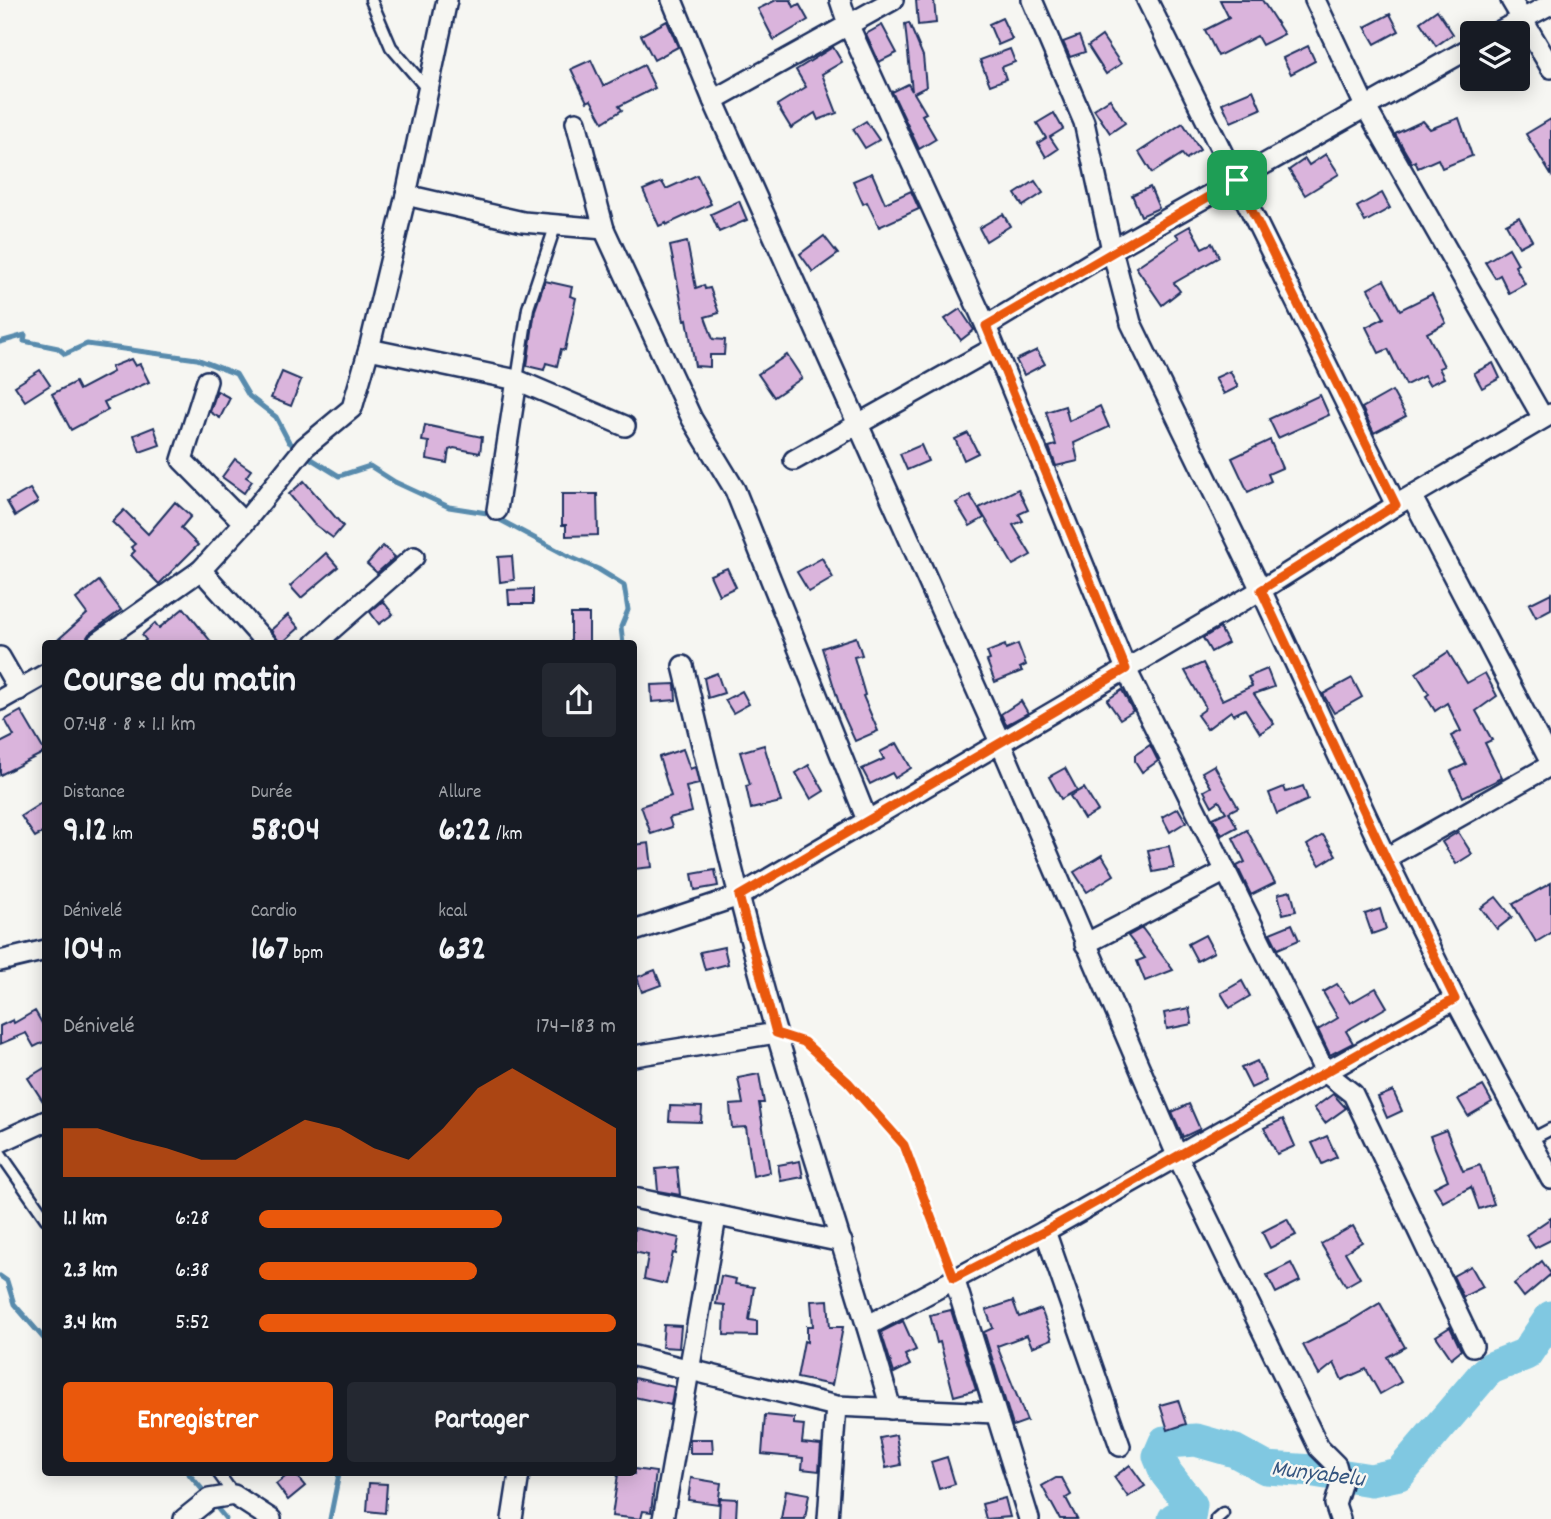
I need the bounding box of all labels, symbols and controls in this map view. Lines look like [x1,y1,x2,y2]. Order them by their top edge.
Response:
map controls [1460,21,1530,91]
button: layers [1460,21,1530,91]
pin [1207,150,1267,210]
icon: arrive [1218,161,1256,199]
text: Course du matin [63,655,296,710]
button: share [542,663,616,737]
text: 07:48 · 8 × 1.1 km [63,709,196,742]
text: Distance [63,780,125,807]
text: Durée [251,780,292,807]
text: Allure [438,780,481,807]
text: 9.12 [63,807,108,857]
text: 58:04 [251,807,320,857]
text: 6:22 [438,807,492,857]
text: km [108,822,133,849]
text: /km [492,822,523,849]
text: Dénivelé [63,899,122,926]
text: Cardio [251,899,297,926]
text: kcal [438,899,467,926]
text: 104 [63,926,104,976]
text: 167 [251,926,289,976]
text: 632 [438,926,486,976]
text: m [104,941,122,968]
text: bpm [289,941,323,968]
text: Dénivelé [63,1011,135,1044]
text: 174–183 m [536,1011,616,1044]
text: 1.1 km [63,1203,107,1236]
text: 6:28 [175,1203,209,1236]
text: 2.3 km [63,1255,118,1288]
text: 6:38 [175,1255,210,1288]
text: 3.4 km [63,1307,117,1340]
text: 5:52 [175,1307,210,1340]
button: Enregistrer [63,1382,333,1462]
button: Partager [347,1382,616,1462]
water label: Munyabelu [1269,1452,1368,1498]

